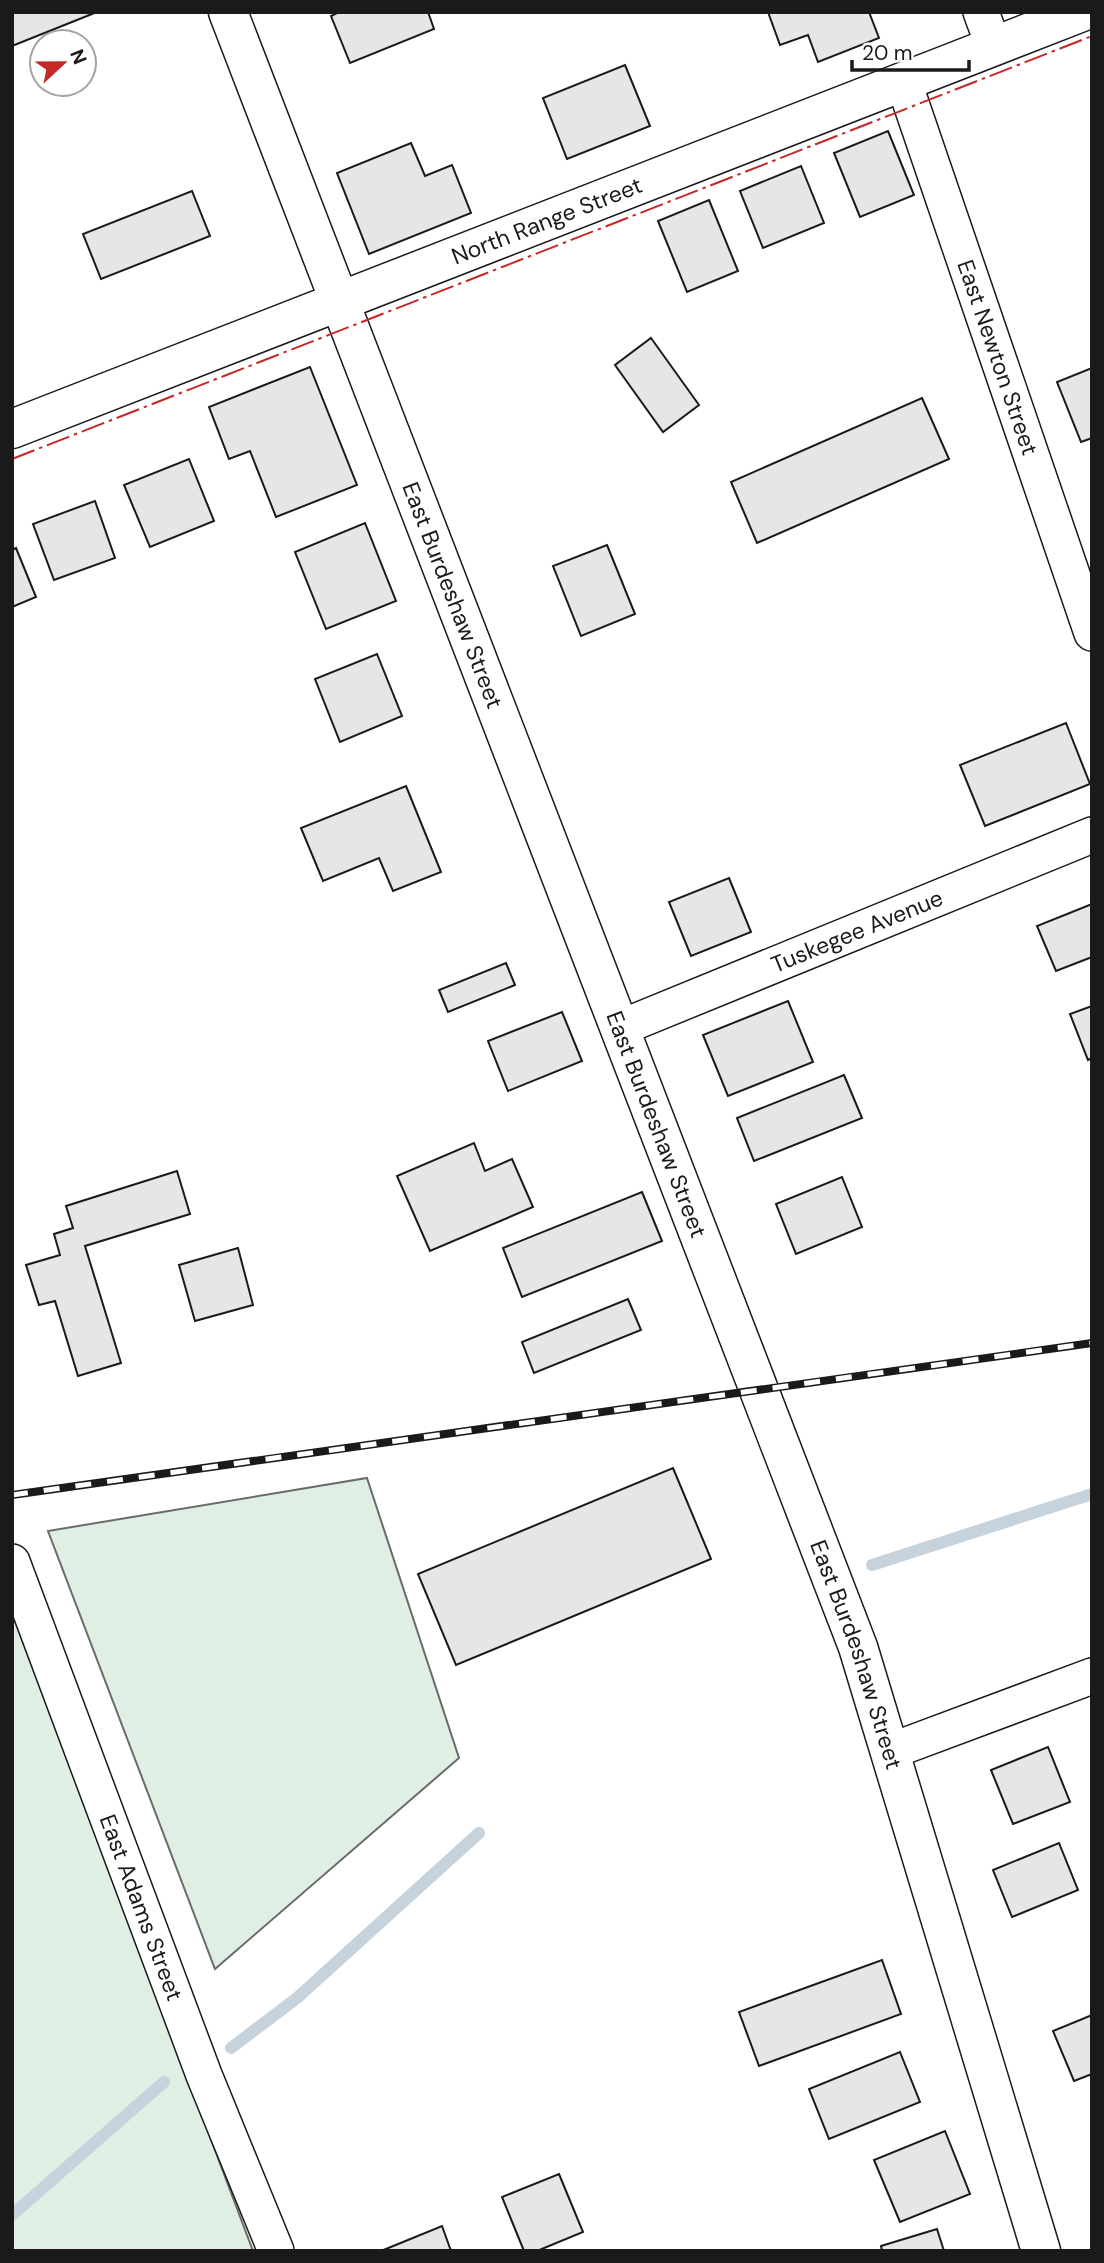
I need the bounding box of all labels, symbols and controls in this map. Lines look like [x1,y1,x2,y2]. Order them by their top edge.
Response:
north arrow [28,28,98,98]
scale bar [852,28,969,72]
text: 20 m [862,39,913,67]
text: N [64,46,92,68]
street label: North Range Street [447,170,647,271]
street label: East Newton Street [950,256,1045,459]
street label: East Burdeshaw Street [396,478,510,713]
street label: Tuskegee Avenue [767,883,947,980]
street label: East Burdeshaw Street [599,1007,714,1242]
street label: East Burdeshaw Street [803,1536,909,1773]
street label: East Adams Street [93,1810,190,2005]

